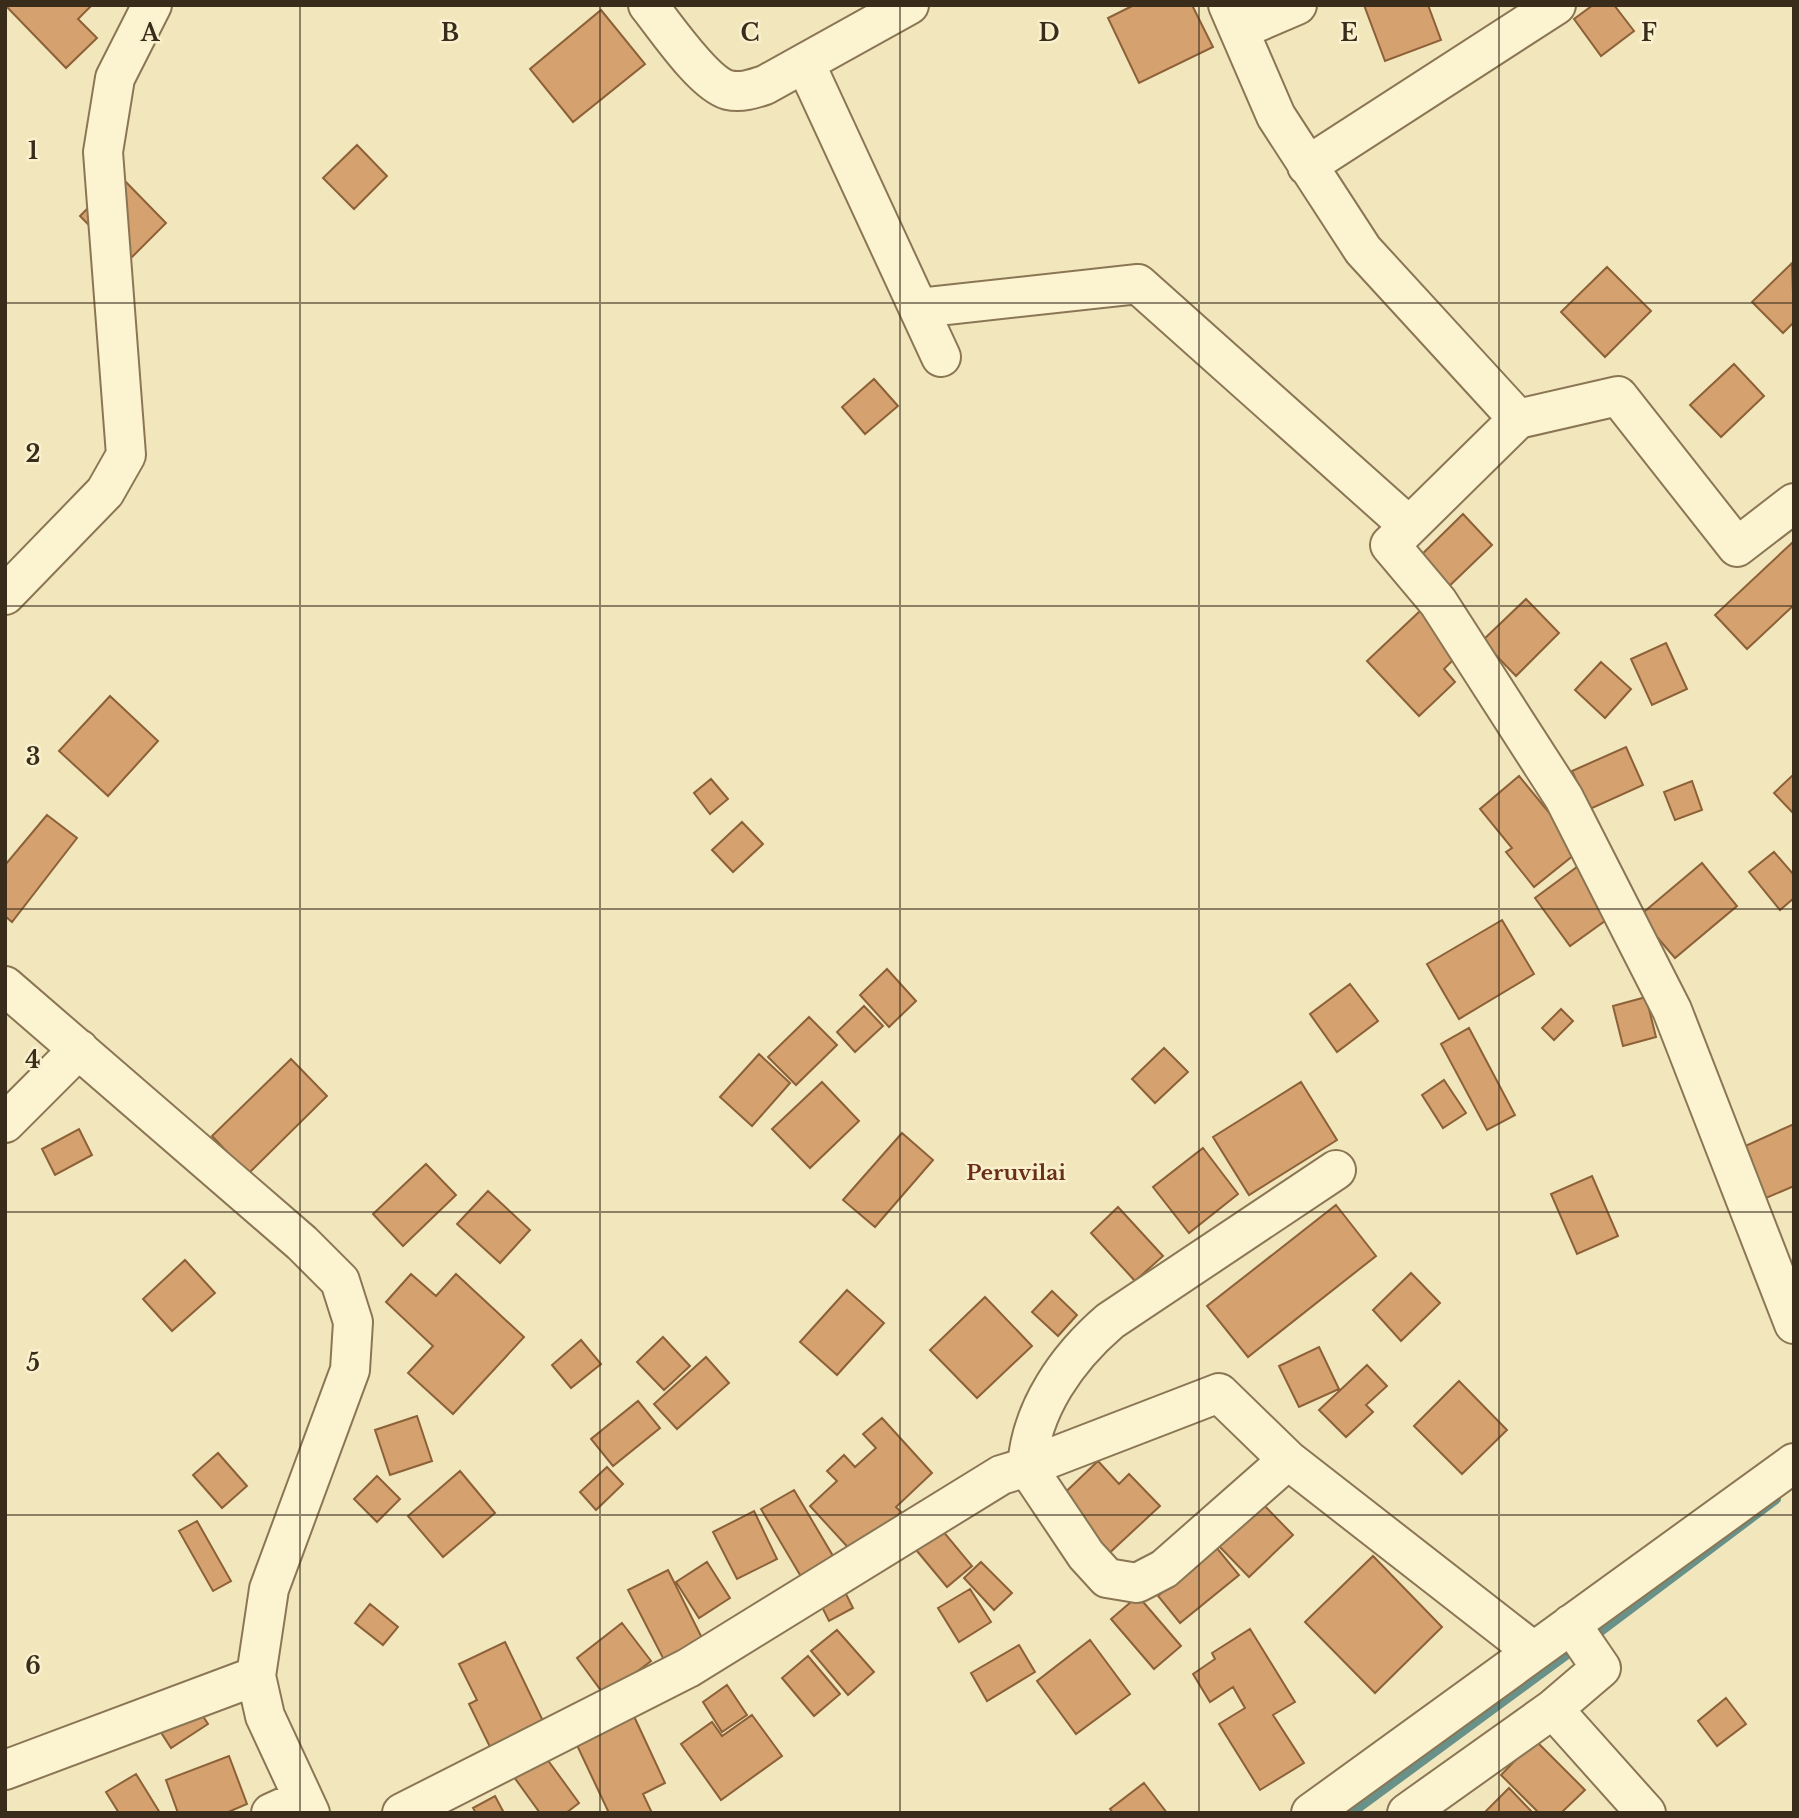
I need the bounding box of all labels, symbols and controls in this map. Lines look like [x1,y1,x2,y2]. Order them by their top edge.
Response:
text: A [140,19,161,47]
text: B [441,19,459,47]
text: C [741,19,759,47]
text: D [1038,19,1060,47]
text: E [1340,19,1358,47]
text: F [1641,19,1657,47]
text: 1 [28,137,38,165]
text: 2 [26,440,40,468]
text: 3 [26,743,40,771]
text: 4 [25,1046,41,1074]
district label: Peruvilai [966,1160,1066,1186]
text: 5 [26,1349,40,1377]
text: 6 [25,1652,41,1680]

